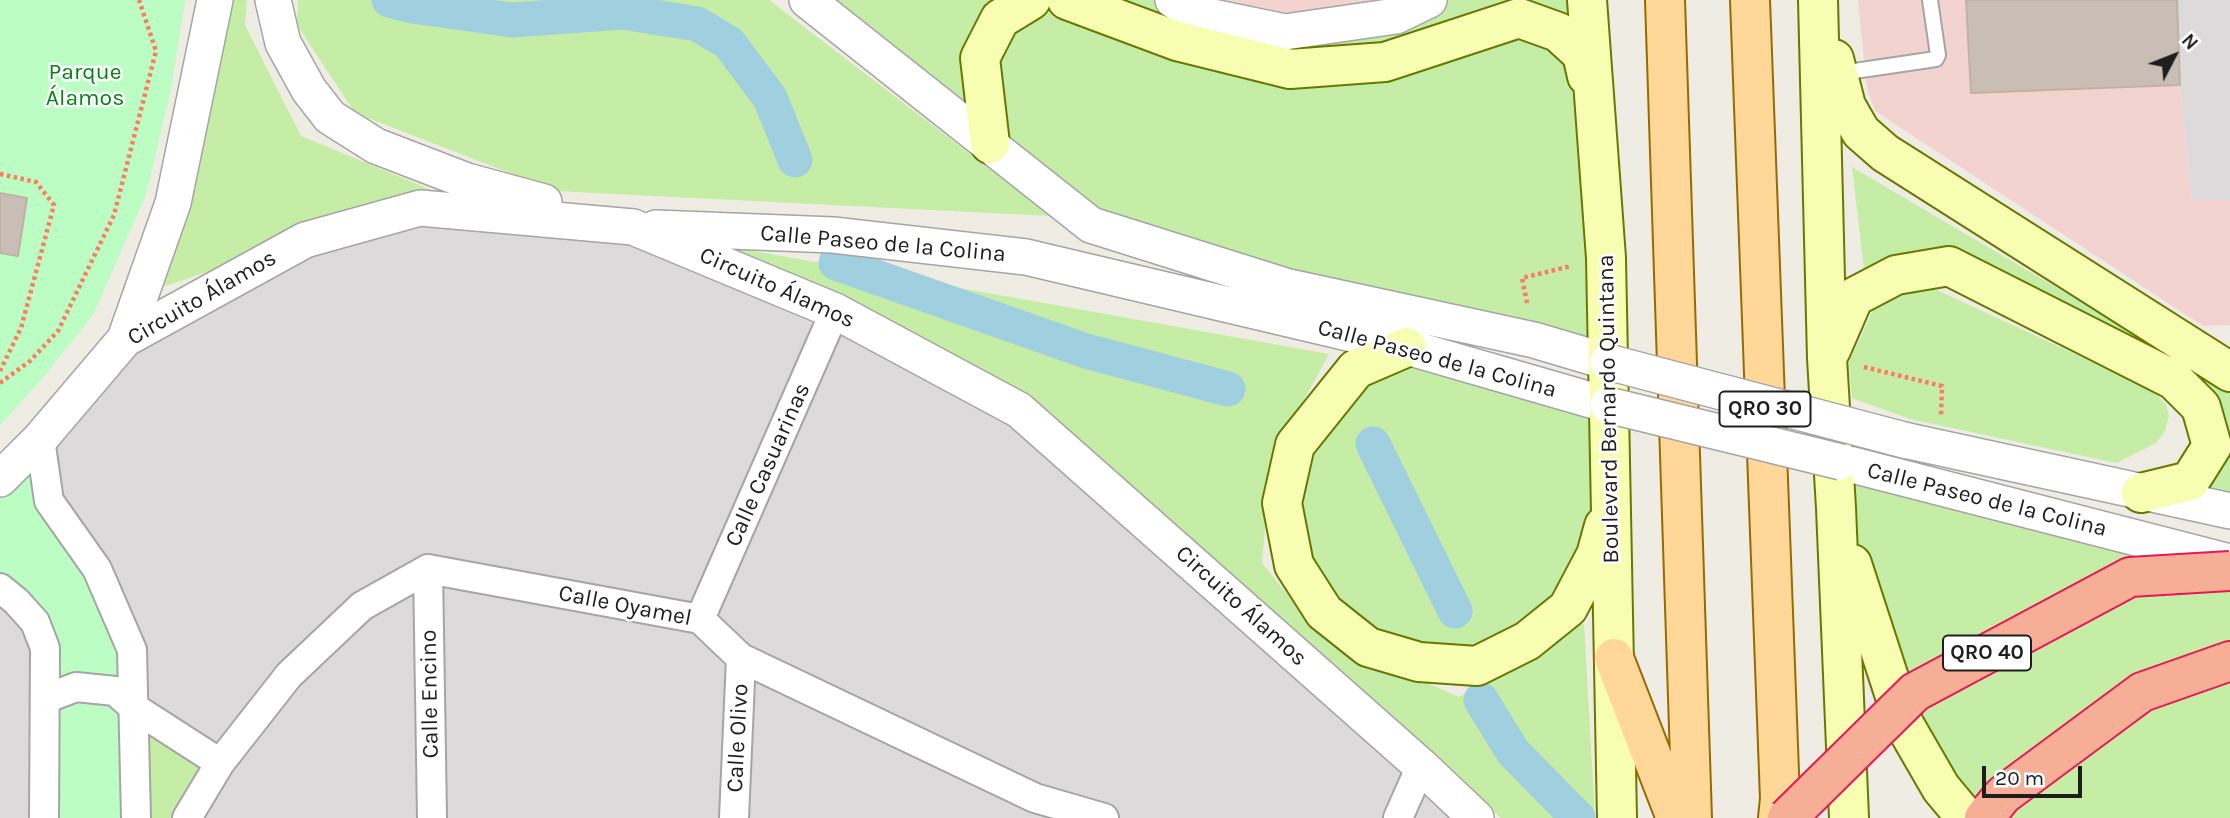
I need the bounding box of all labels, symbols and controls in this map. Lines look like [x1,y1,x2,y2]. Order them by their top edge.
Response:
north arrow [2139,21,2209,91]
text: N [2177,30,2202,54]
park label: Parque Álamos [46,58,124,112]
street label: Calle Paseo de la Colina [759,220,1007,268]
street label: Circuito Álamos [695,241,859,335]
street label: Circuito Álamos [123,244,281,352]
street label: Boulevard Bernardo Quintana [1593,254,1625,564]
street label: Calle Paseo de la Colina [1315,314,1559,404]
street label: Calle Casuarinas [720,379,816,551]
road number: QRO 30 [1720,392,1810,426]
street label: Calle Paseo de la Colina [1864,457,2110,543]
street label: Circuito Álamos [1170,540,1312,672]
street label: Calle Oyamel [556,580,694,632]
street label: Calle Encino [415,629,445,759]
road number: QRO 40 [1943,636,2031,670]
street label: Calle Olivo [721,683,755,793]
scale bar [1985,752,2085,796]
text: 20 m [1995,766,2044,790]

